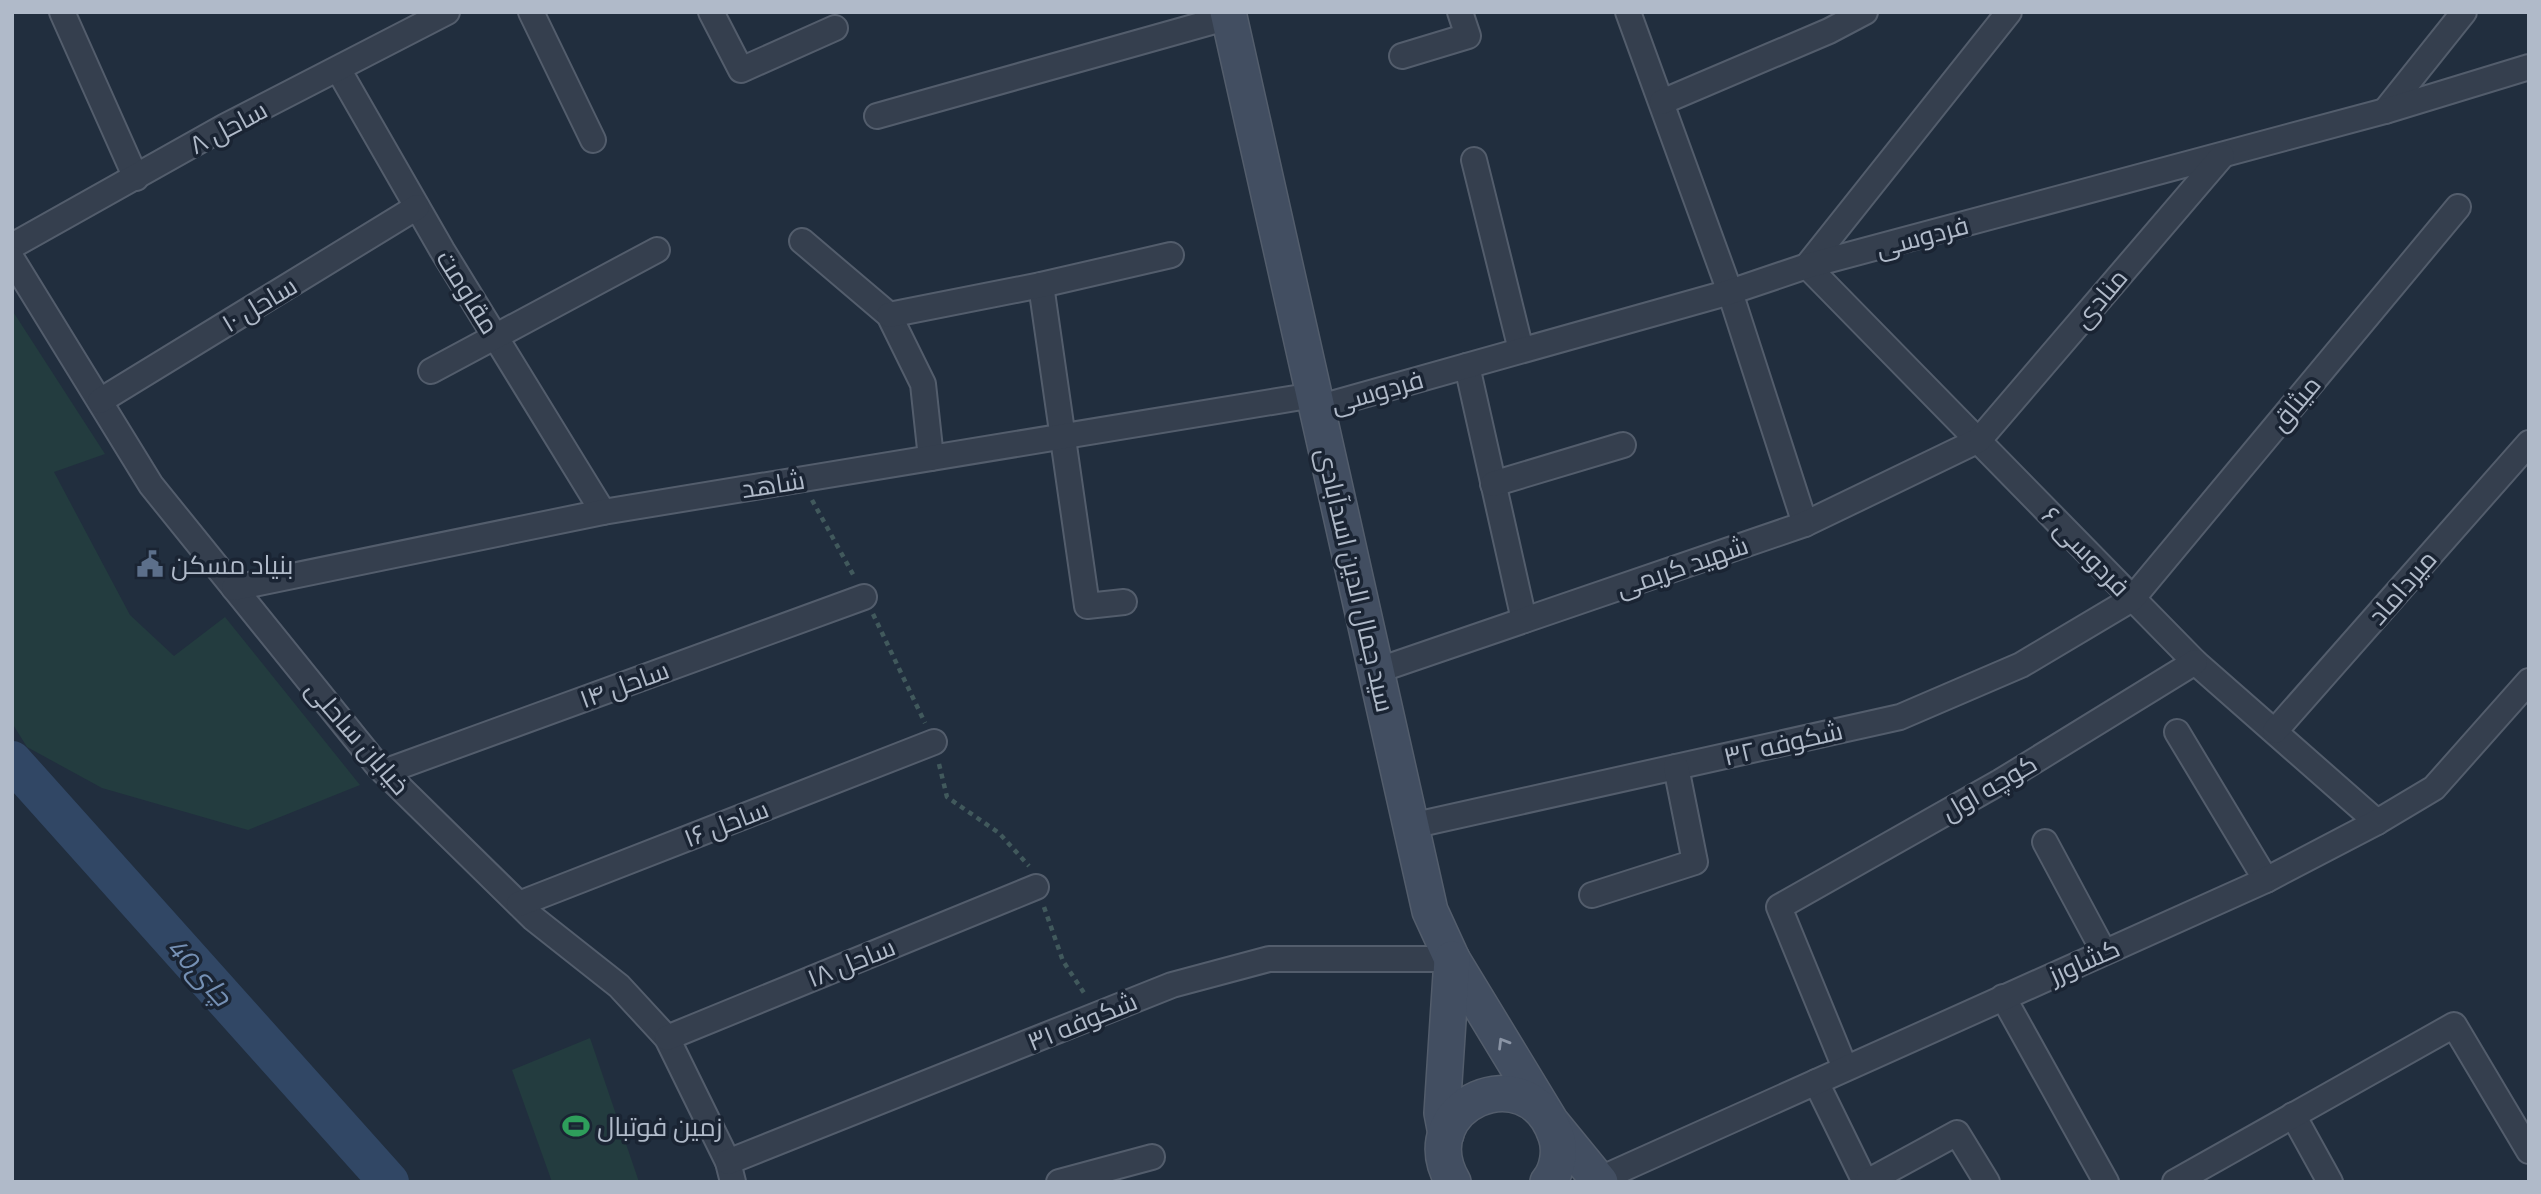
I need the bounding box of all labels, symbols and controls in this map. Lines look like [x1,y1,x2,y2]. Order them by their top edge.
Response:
street label: ساحل ۸ [182,90,274,164]
street label: فردوسی [1871,205,1973,267]
street label: مقاومت [427,242,509,342]
street label: منادی [2063,259,2137,337]
street label: ساحل ۱۰ [214,266,304,342]
street label: فردوسی [1326,359,1428,423]
street label: میثاق [2260,367,2330,439]
street label: سید جمال الدین اسدآبادی [1307,444,1405,716]
street label: شاهد [738,460,808,508]
street label: فردوسی ۶ [2033,497,2139,605]
street label: شهید کریمی [1611,525,1753,607]
street label: میرداماد [2358,541,2446,633]
place label: بنیاد مسکن [171,545,294,584]
public building icon: بنیاد مسکن [135,549,165,579]
street label: ساحل ۱۴ [574,650,674,718]
street label: خیابان ساحلی [297,671,419,803]
street label: شکوفه ۳۲ [1719,710,1847,776]
street label: کوچه اول [1934,744,2044,830]
street label: ساحل ۱۶ [678,789,774,857]
water label: 40چای [157,927,244,1016]
street label: ساحل ۱۸ [801,927,901,997]
street label: کشاورز [2040,928,2126,995]
street label: شکوفه ۳۱ [1021,981,1143,1061]
one-way arrow [1498,1037,1511,1050]
place label: زمین فوتبال [597,1107,722,1146]
sports icon: زمین فوتبال [561,1111,591,1141]

